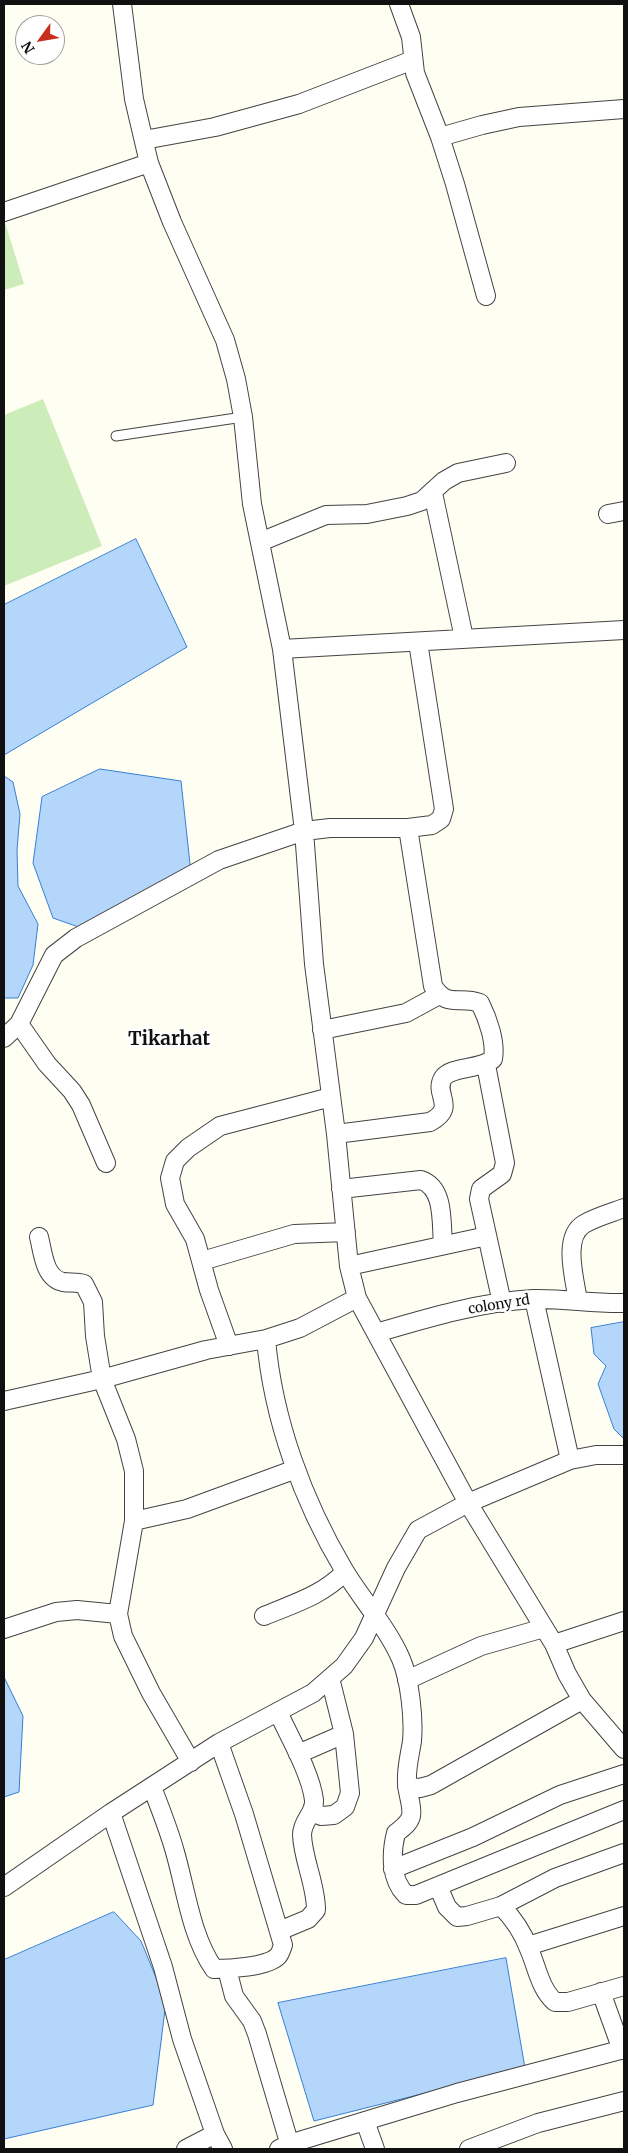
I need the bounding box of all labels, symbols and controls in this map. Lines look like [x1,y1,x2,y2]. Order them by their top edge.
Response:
north arrow [15,15,65,65]
text: N [18,38,39,57]
district label: Tikarhat [128,1029,210,1051]
street label: colony rd [467,1292,531,1318]

